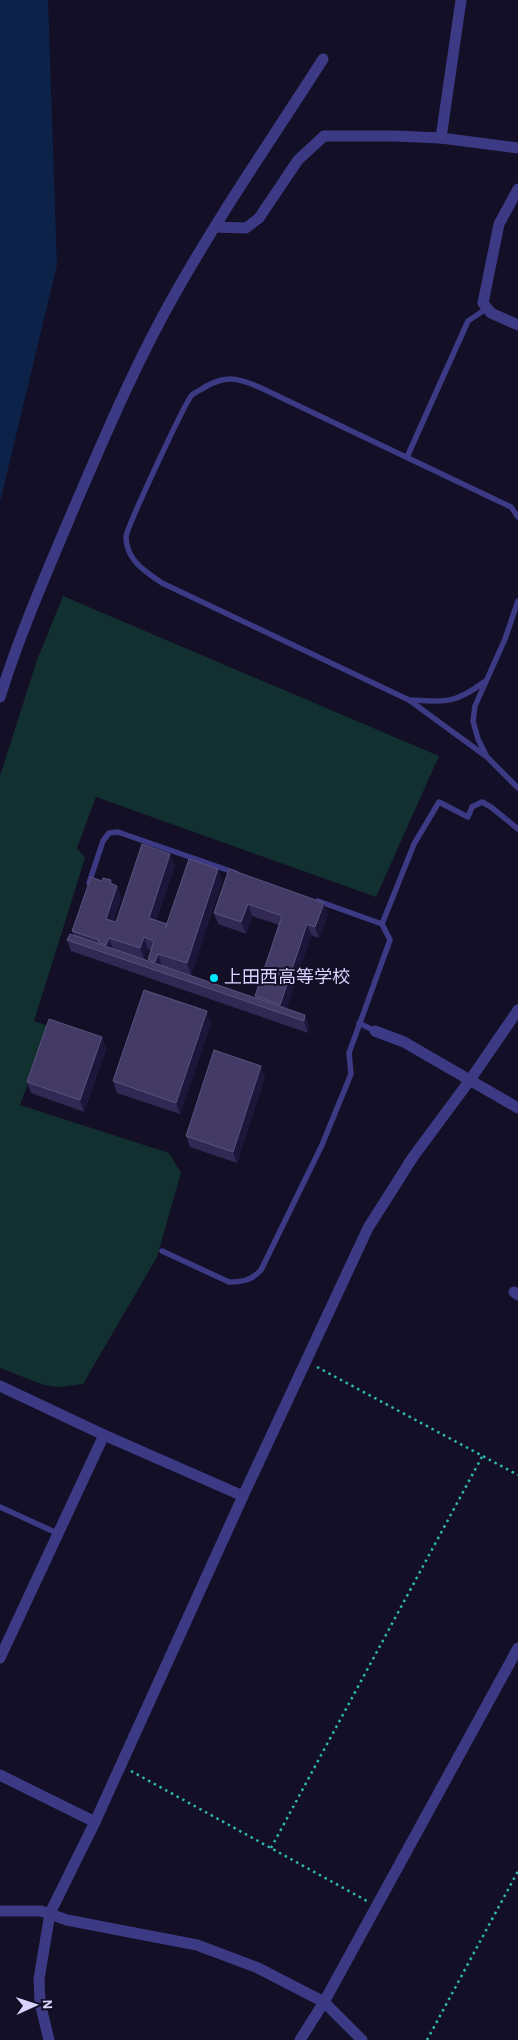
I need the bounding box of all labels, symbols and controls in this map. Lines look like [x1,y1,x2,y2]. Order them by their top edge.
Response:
place label: 上田西高等学校 [224,967,350,987]
marker: 上田西高等学校 [208,972,220,984]
north arrow [10,1980,60,2030]
text: N [40,1999,54,2010]

